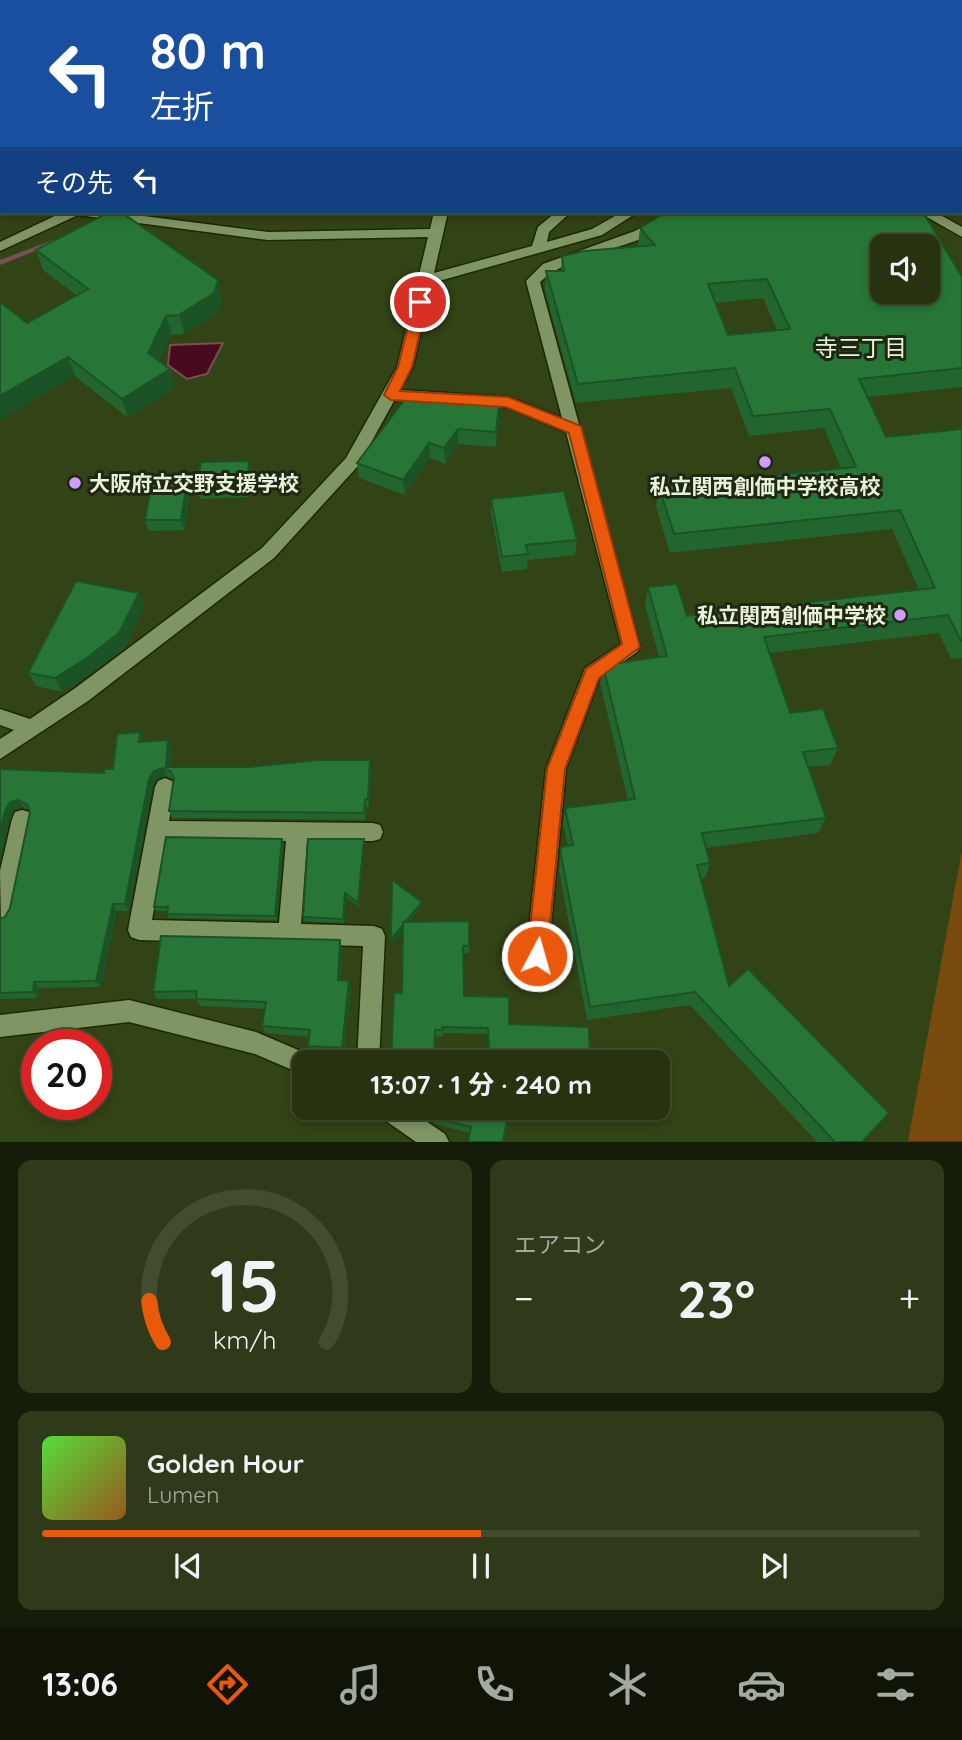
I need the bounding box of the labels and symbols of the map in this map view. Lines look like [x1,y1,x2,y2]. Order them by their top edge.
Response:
pin [390,272,450,332]
district label: 寺三丁目 [815,333,907,362]
marker: 私立関西創価中学校高校 [757,454,773,470]
place label: 大阪府立交野支援学校 [89,470,299,496]
place label: 私立関西創価中学校高校 [650,473,881,499]
marker: 大阪府立交野支援学校 [67,475,83,491]
place label: 私立関西創価中学校 [697,602,886,628]
marker: 私立関西創価中学校 [892,607,908,623]
position arrow [500,919,574,993]
speed limit sign: 20 [21,1029,112,1120]

